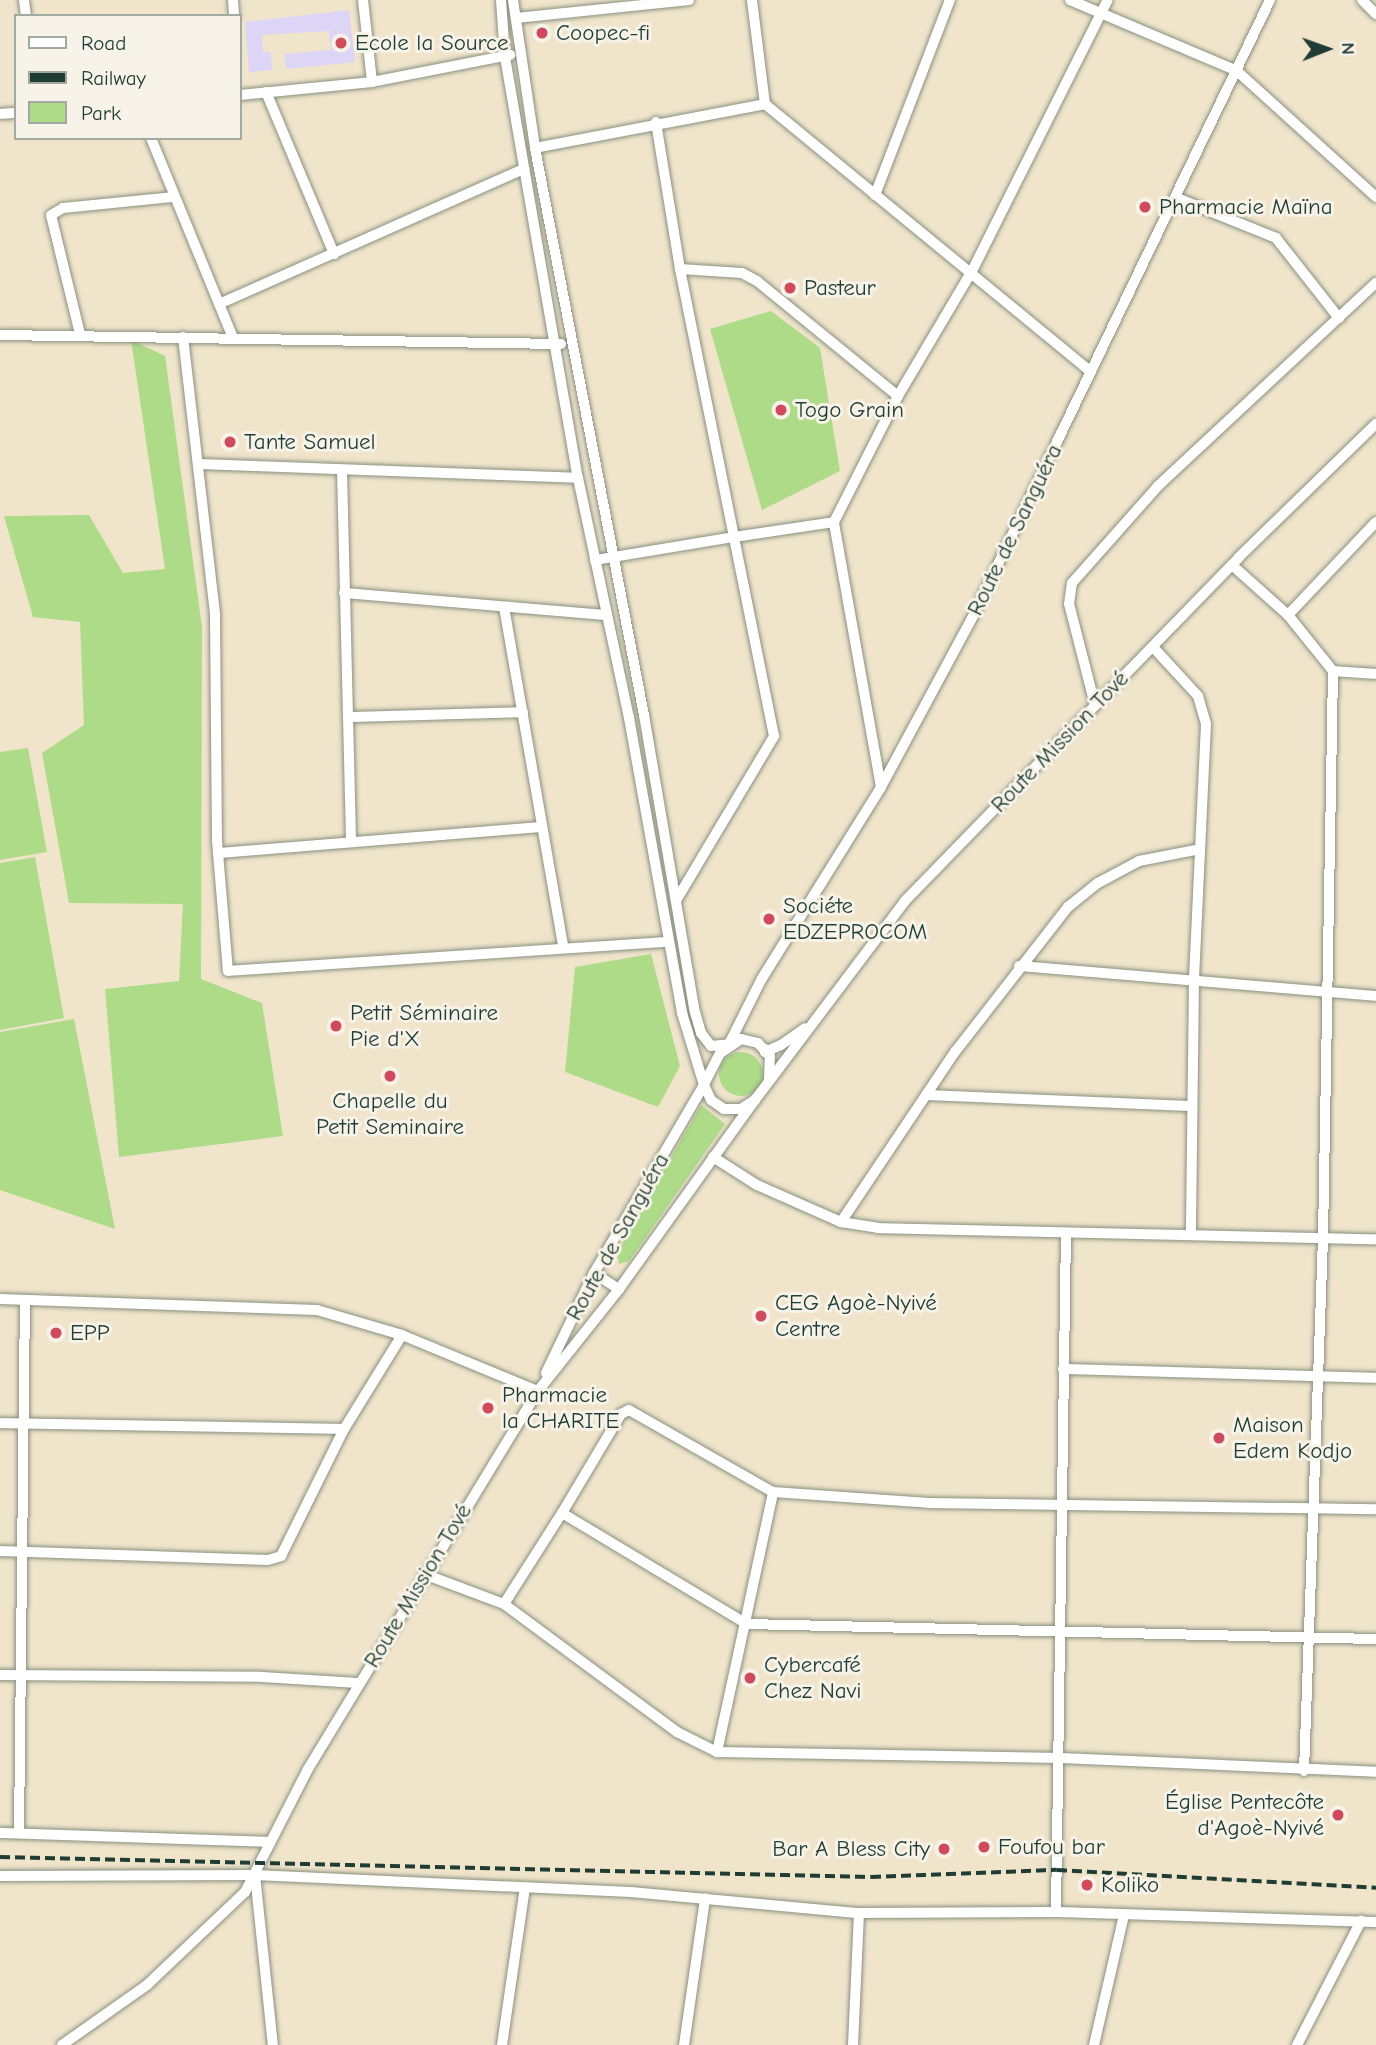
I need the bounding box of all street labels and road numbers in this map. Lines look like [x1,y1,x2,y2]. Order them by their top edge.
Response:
street label: Route de Sanguéra [962,440,1068,620]
street label: Route Mission Tové [985,665,1135,819]
street label: Route de Sanguéra [561,1148,675,1326]
street label: Route Mission Tové [358,1499,478,1673]

